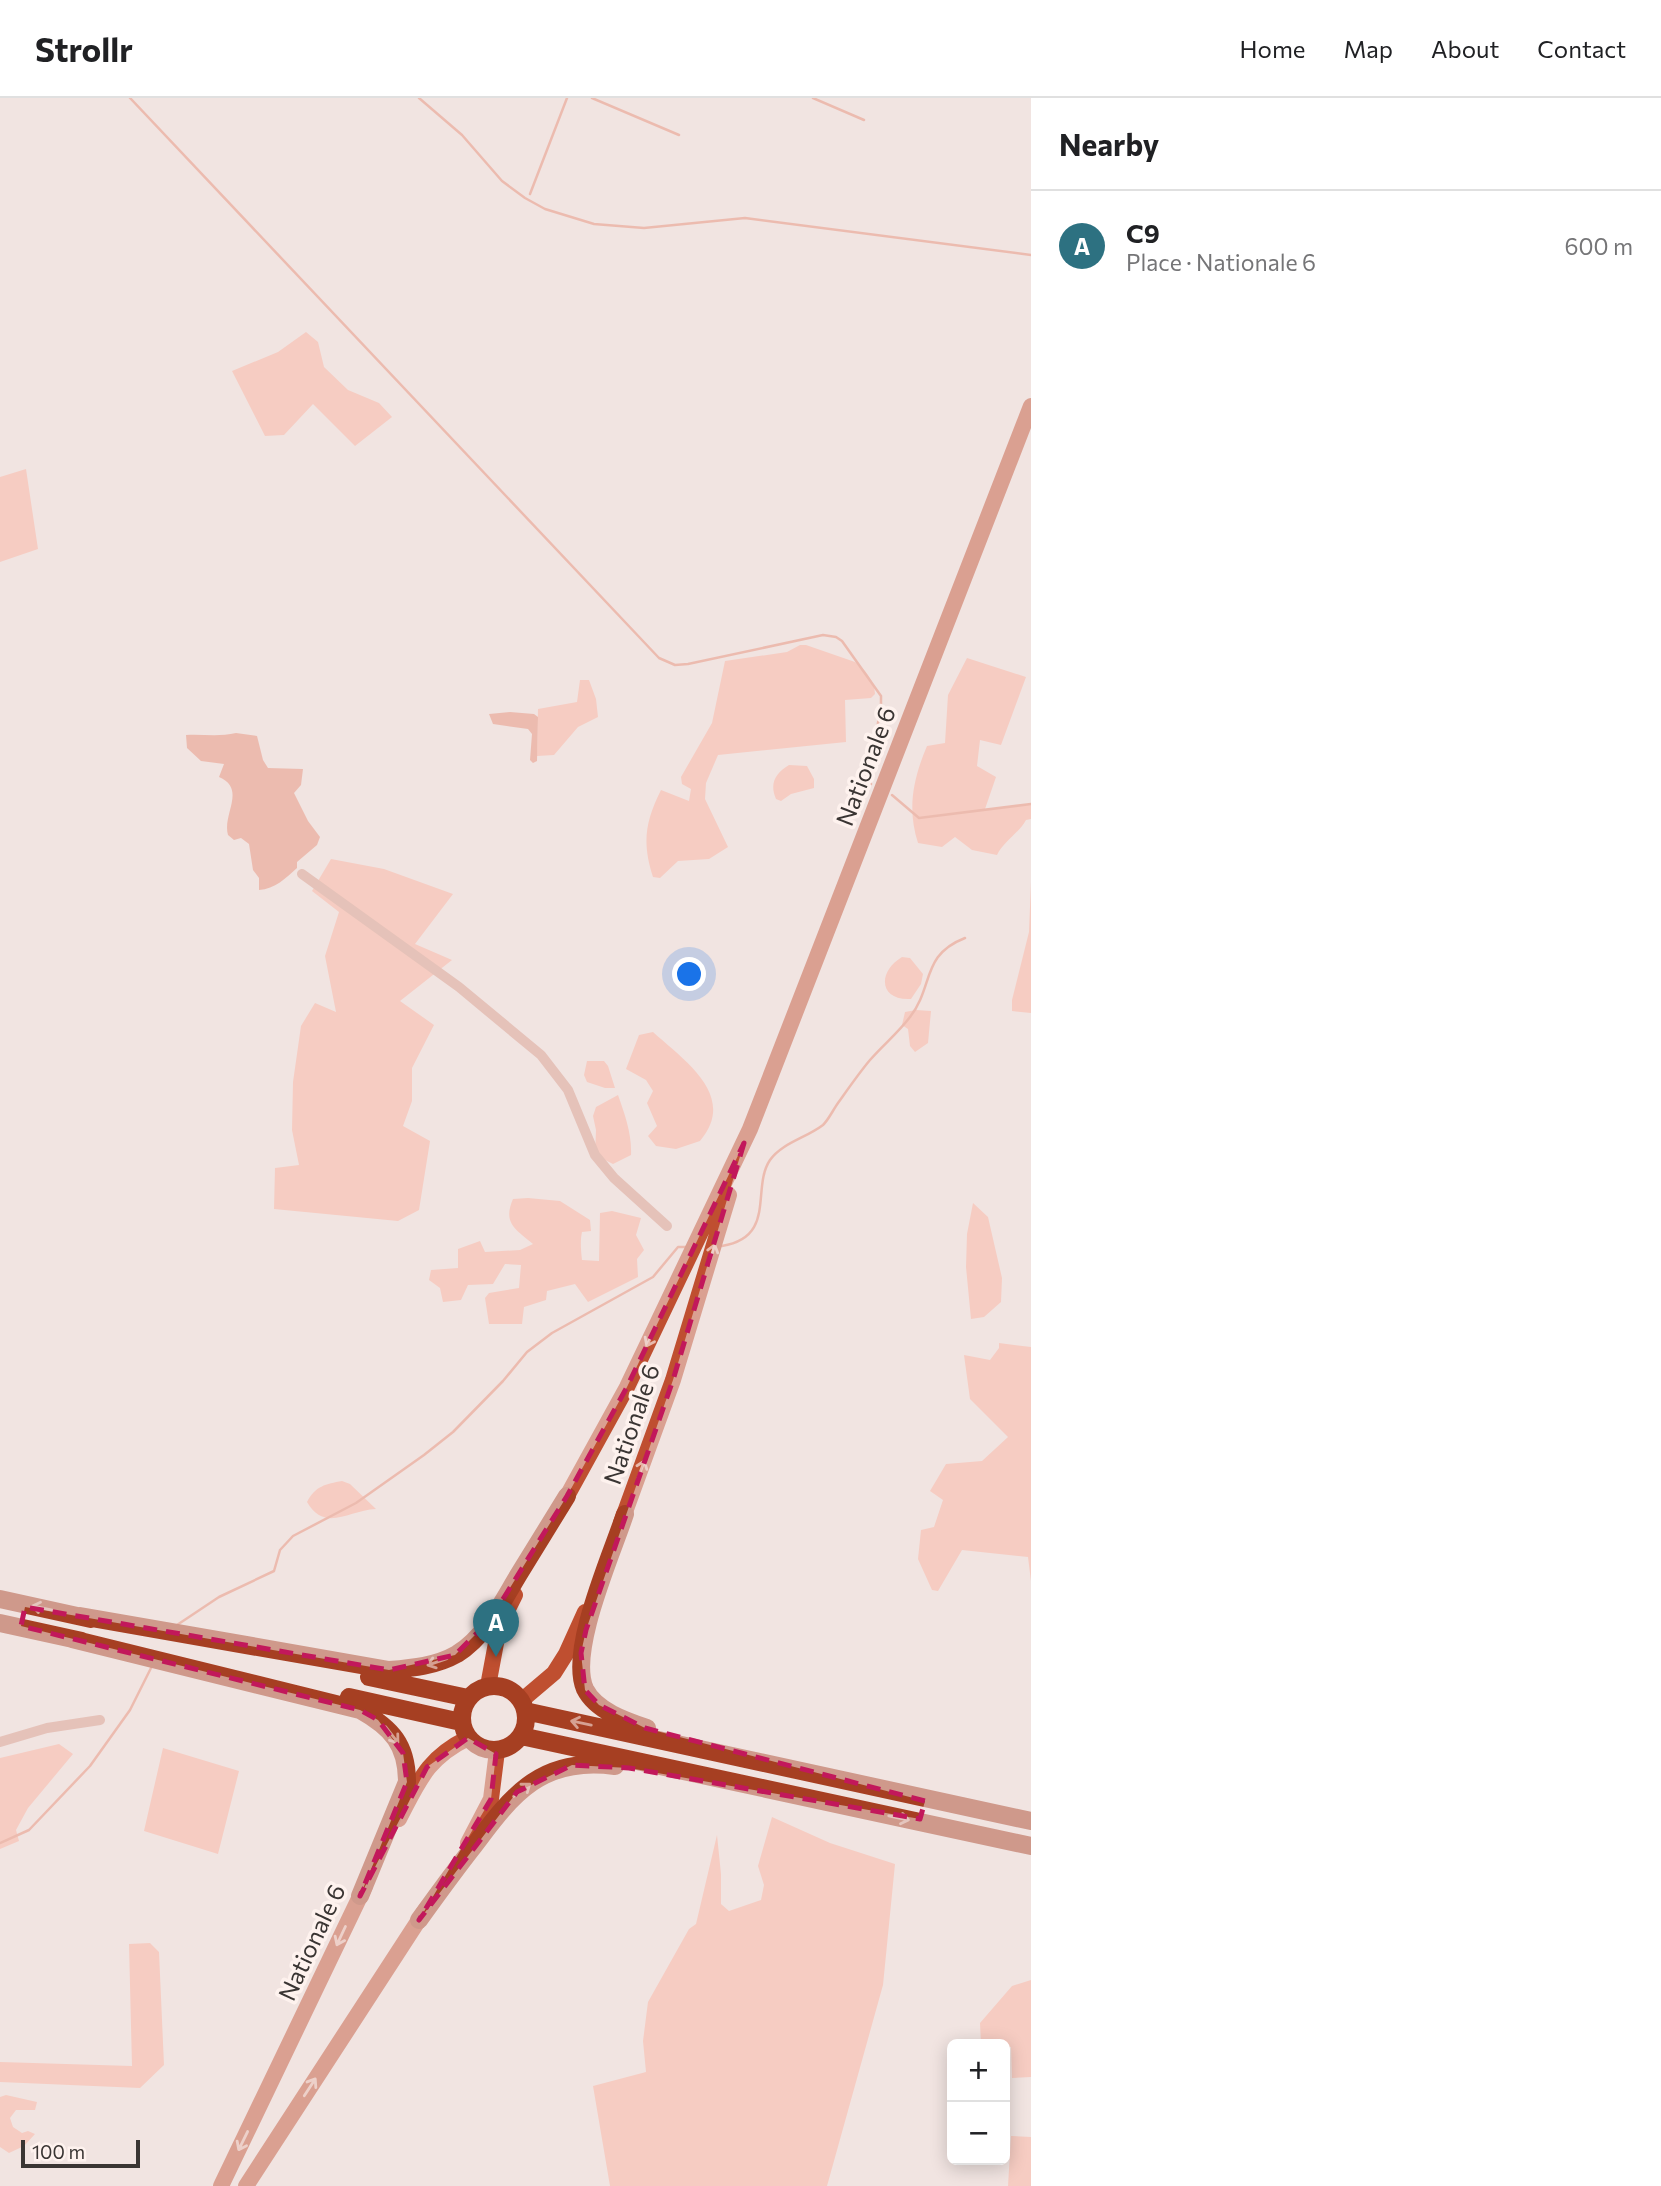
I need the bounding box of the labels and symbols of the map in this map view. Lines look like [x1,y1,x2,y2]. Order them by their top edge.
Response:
street label: Nationale 6 [829,702,901,830]
your location [672,957,706,991]
one-way arrow [706,1243,719,1266]
one-way arrow [644,1326,658,1347]
street label: Nationale 6 [597,1360,665,1488]
one-way arrow [635,1459,648,1481]
pin: A [473,1599,519,1657]
one-way arrow [31,1600,54,1614]
one-way arrow [427,1657,449,1669]
one-way arrow [570,1716,593,1730]
one-way arrow [384,1726,399,1744]
one-way arrow [512,1783,531,1798]
one-way arrow [887,1812,910,1825]
street label: Nationale 6 [271,1879,351,2005]
one-way arrow [334,1925,347,1946]
one-way arrow [303,2078,317,2098]
one-way arrow [236,2130,250,2151]
scale bar [21,2137,140,2169]

